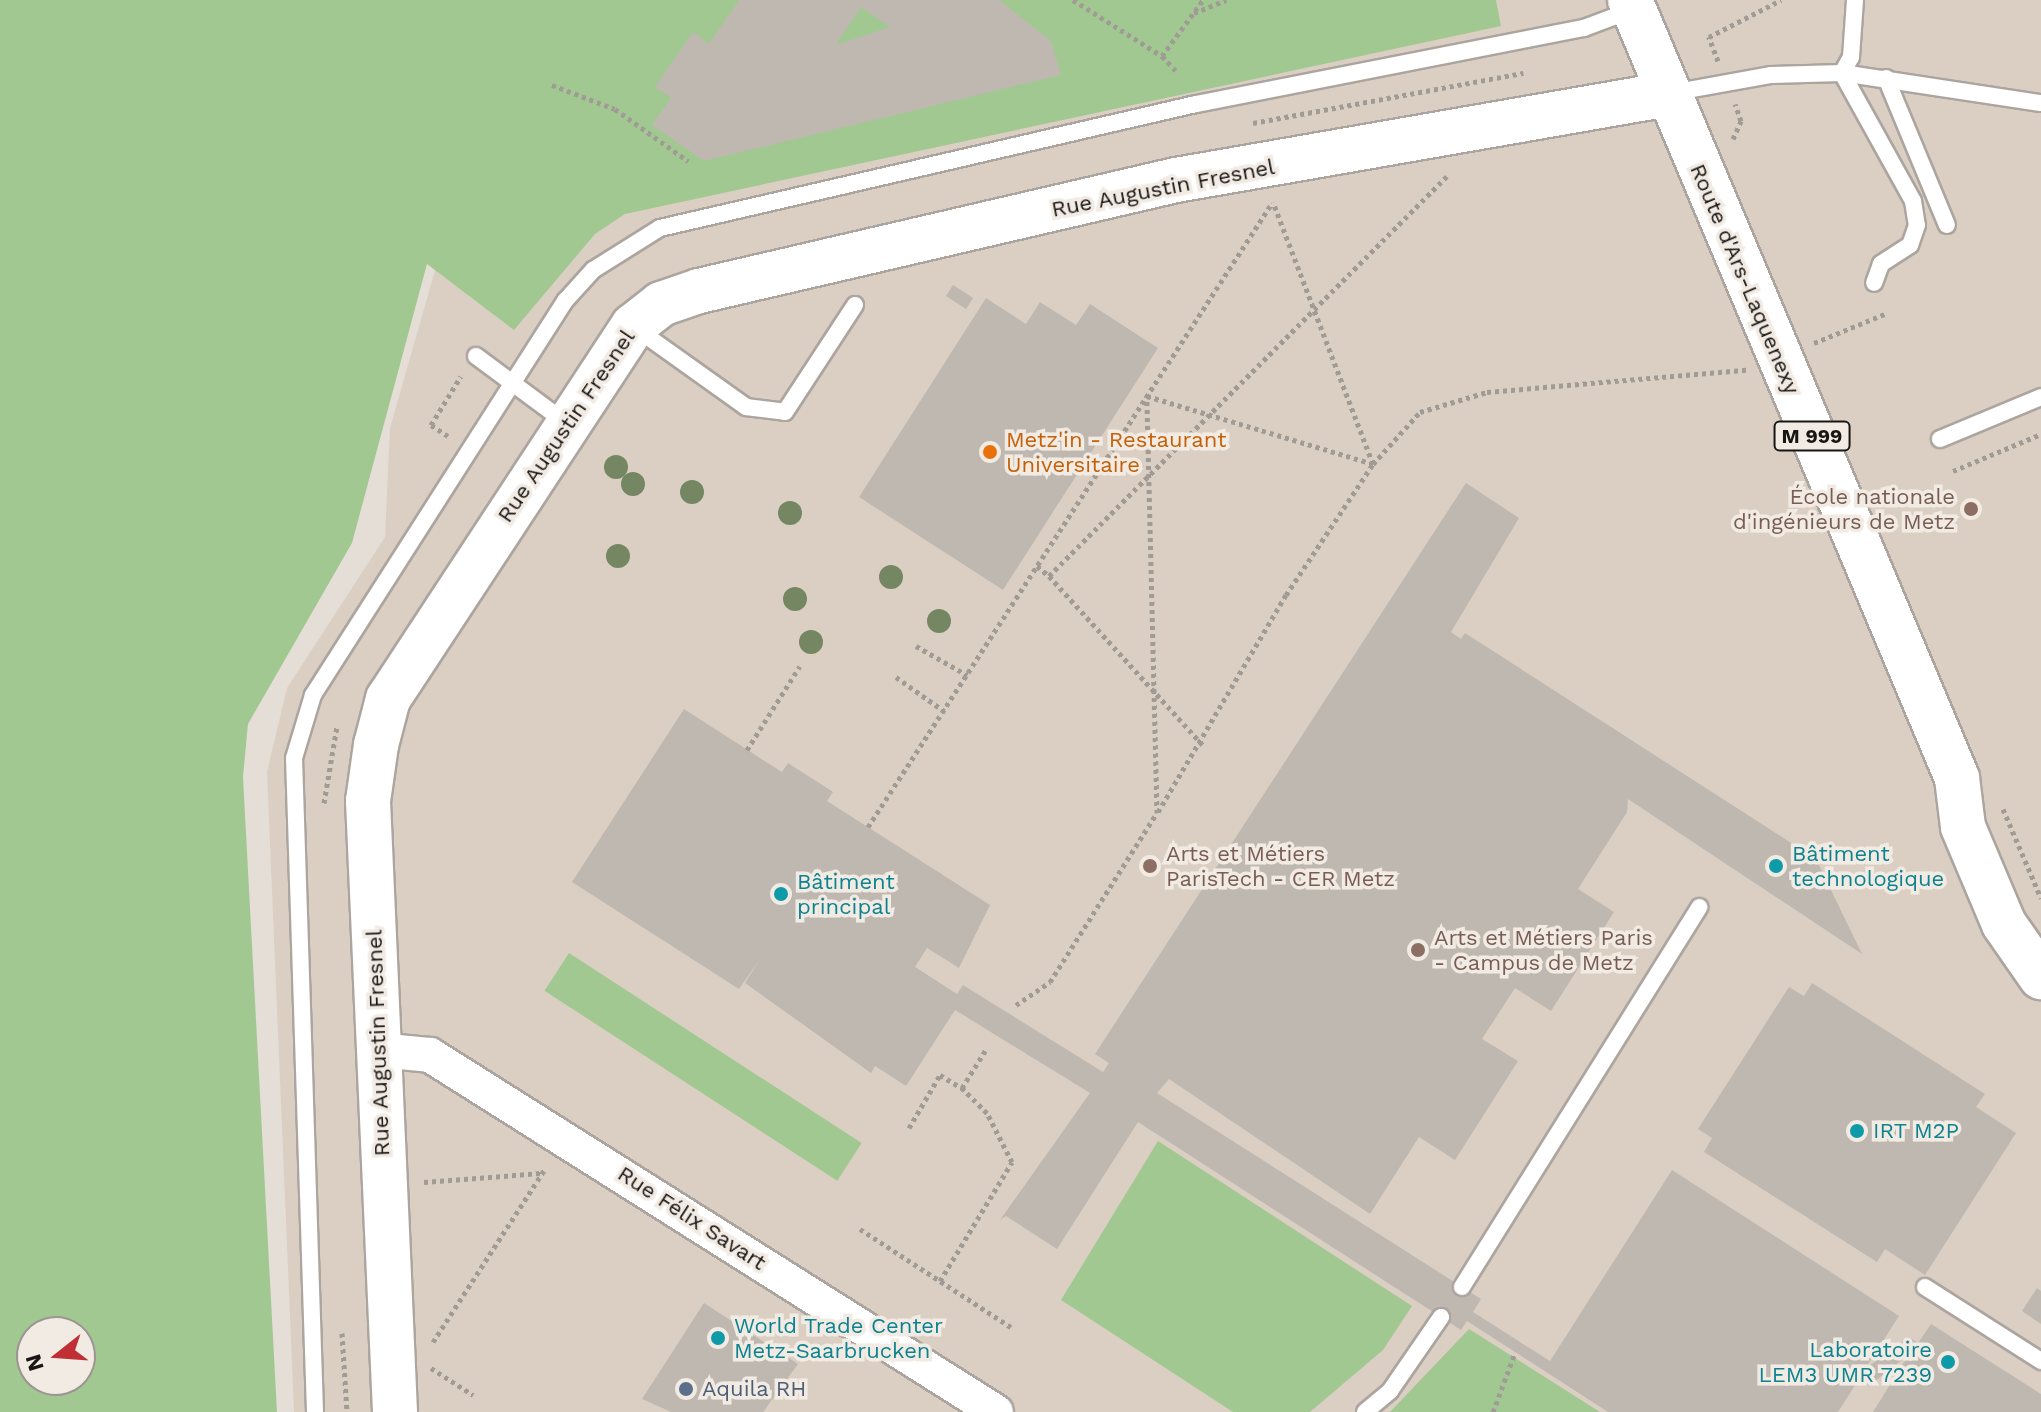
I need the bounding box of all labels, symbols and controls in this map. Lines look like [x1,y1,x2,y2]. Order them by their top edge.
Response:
street label: Rue Augustin Fresnel [1049,153,1277,223]
street label: Route d'Ars-Laquenexy [1684,160,1806,398]
street label: Rue Augustin Fresnel [491,324,641,528]
road number: M 999 [1772,420,1852,452]
place label: Metz'in - Restaurant Universitaire [1006,426,1226,478]
marker: Metz'in - Restaurant Universitaire [981,443,999,461]
place label: École nationale d'ingénieurs de Metz [1733,483,1955,534]
marker: École nationale d'ingénieurs de Metz [1962,500,1980,518]
place label: Arts et Métiers ParisTech - CER Metz [1166,840,1395,892]
place label: Bâtiment technologique [1792,840,1944,892]
marker: Arts et Métiers ParisTech - CER Metz [1141,857,1159,875]
marker: Bâtiment technologique [1767,857,1785,875]
place label: Bâtiment principal [797,868,895,920]
marker: Bâtiment principal [772,885,790,903]
place label: Arts et Métiers Paris - Campus de Metz [1434,924,1653,976]
street label: Rue Augustin Fresnel [361,929,395,1157]
marker: Arts et Métiers Paris - Campus de Metz [1409,941,1427,959]
place label: IRT M2P [1873,1118,1960,1144]
marker: IRT M2P [1848,1122,1866,1140]
street label: Rue Félix Savart [613,1160,771,1276]
place label: World Trade Center Metz-Saarbrucken [734,1312,944,1364]
north arrow [16,1316,96,1396]
marker: World Trade Center Metz-Saarbrucken [709,1329,727,1347]
place label: Laboratoire LEM3 UMR 7239 [1758,1336,1932,1388]
text: N [20,1351,49,1374]
marker: Laboratoire LEM3 UMR 7239 [1939,1353,1957,1371]
place label: Aquila RH [702,1376,807,1402]
marker: Aquila RH [677,1380,695,1398]

